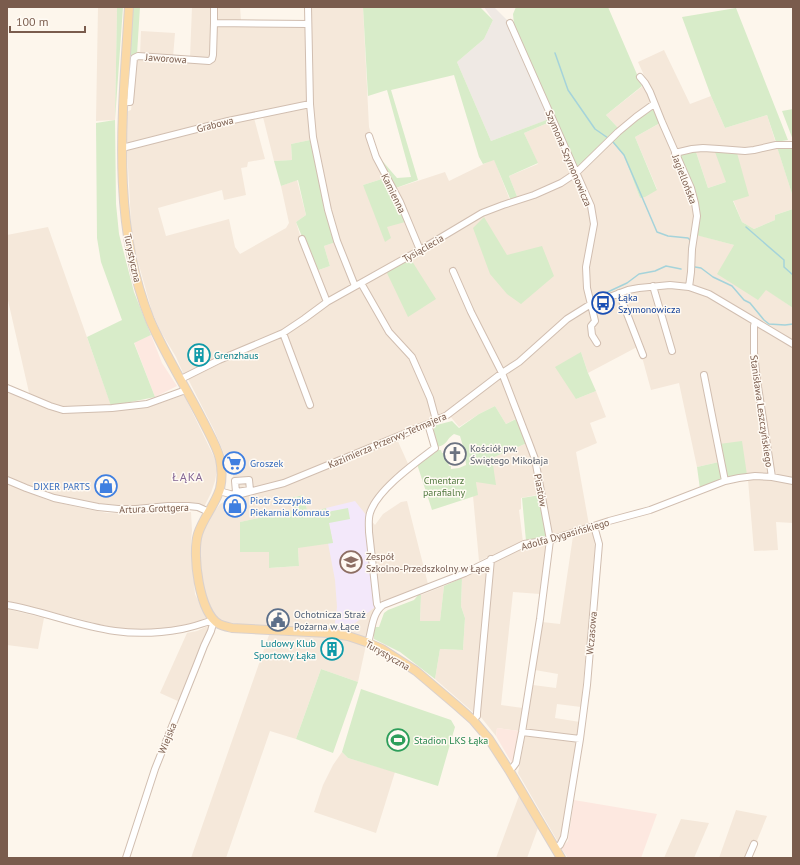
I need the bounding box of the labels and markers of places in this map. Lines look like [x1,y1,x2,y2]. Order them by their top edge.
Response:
bus stop icon: Łąka Szymonowicza [590,290,616,316]
place label: Łąka Szymonowicza [618,291,680,316]
building icon: Grenzhaus [186,342,212,368]
place label: Grenzhaus [214,349,259,362]
church icon: Kościół pw. Świętego Mikołaja [442,441,468,467]
place label: Kościół pw. Świętego Mikołaja [470,442,548,467]
supermarket icon: Groszek [221,450,247,476]
place label: Groszek [250,457,283,470]
shop icon: DIXER PARTS [93,473,119,499]
place label: DIXER PARTS [33,480,90,493]
shop icon: Piotr Szczypka Piekarnia Komraus [222,493,248,519]
place label: Piotr Szczypka Piekarnia Komraus [250,494,329,519]
school or university icon: Zespół Szkolno-Przedszkolny w Łące [338,549,364,575]
place label: Zespół Szkolno-Przedszkolny w Łące [366,550,490,575]
public building icon: Ochotnicza Straż Pożarna w Łące [265,607,291,633]
place label: Ochotnicza Straż Pożarna w Łące [294,608,366,633]
building icon: Ludowy Klub Sportowy Łąka [319,636,345,662]
place label: Ludowy Klub Sportowy Łąka [254,637,316,662]
sports icon: Stadion LKS Łąka [385,727,411,753]
place label: Stadion LKS Łąka [414,734,488,747]

